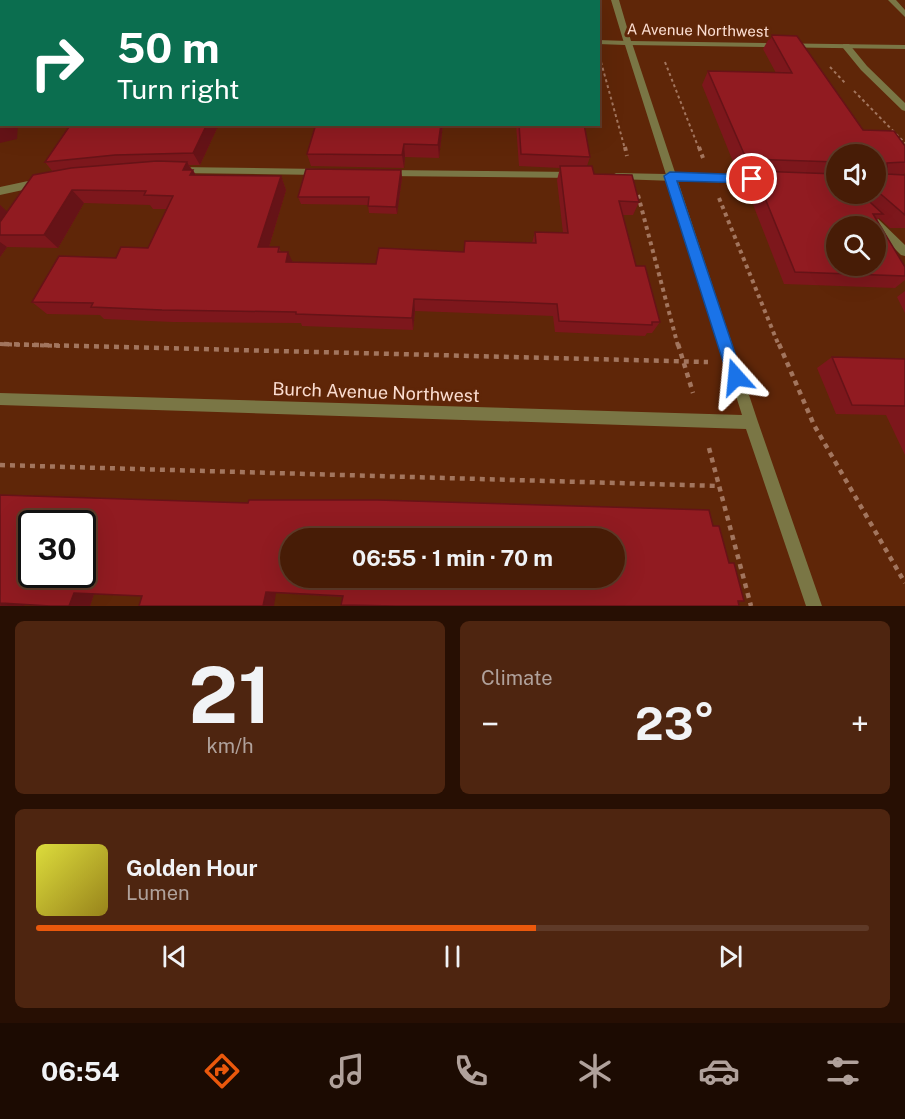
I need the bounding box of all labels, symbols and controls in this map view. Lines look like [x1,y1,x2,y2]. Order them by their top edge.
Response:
street label: A Avenue Northwest [627,20,769,40]
text: 50 m [117,23,220,72]
icon: right [18,24,96,102]
text: Turn right [117,73,240,105]
map controls [826,144,886,276]
button: sound [826,144,886,204]
pin [726,153,777,204]
icon: arrive [735,162,768,195]
button: search [826,216,886,276]
position arrow [704,345,768,409]
street label: Burch Avenue Northwest [272,378,480,406]
speed limit sign: 30 [18,510,96,588]
text: 06:55 · 1 min · 70 m [352,545,553,571]
text: 21 [189,649,271,741]
text: Climate [481,666,553,690]
text: 23° [635,697,715,750]
text: − [481,705,499,743]
text: + [851,705,869,743]
text: km/h [206,734,254,758]
text: Golden Hour [126,855,257,881]
text: Lumen [126,881,190,905]
icon: previous [158,940,191,973]
icon: pause [436,940,469,973]
icon: next [714,940,747,973]
icon: directions [201,1050,243,1092]
icon: music [326,1050,368,1092]
icon: phone [450,1050,492,1092]
icon: climate [574,1050,616,1092]
icon: car [698,1050,740,1092]
icon: filters [822,1050,864,1092]
text: 06:54 [41,1055,119,1087]

